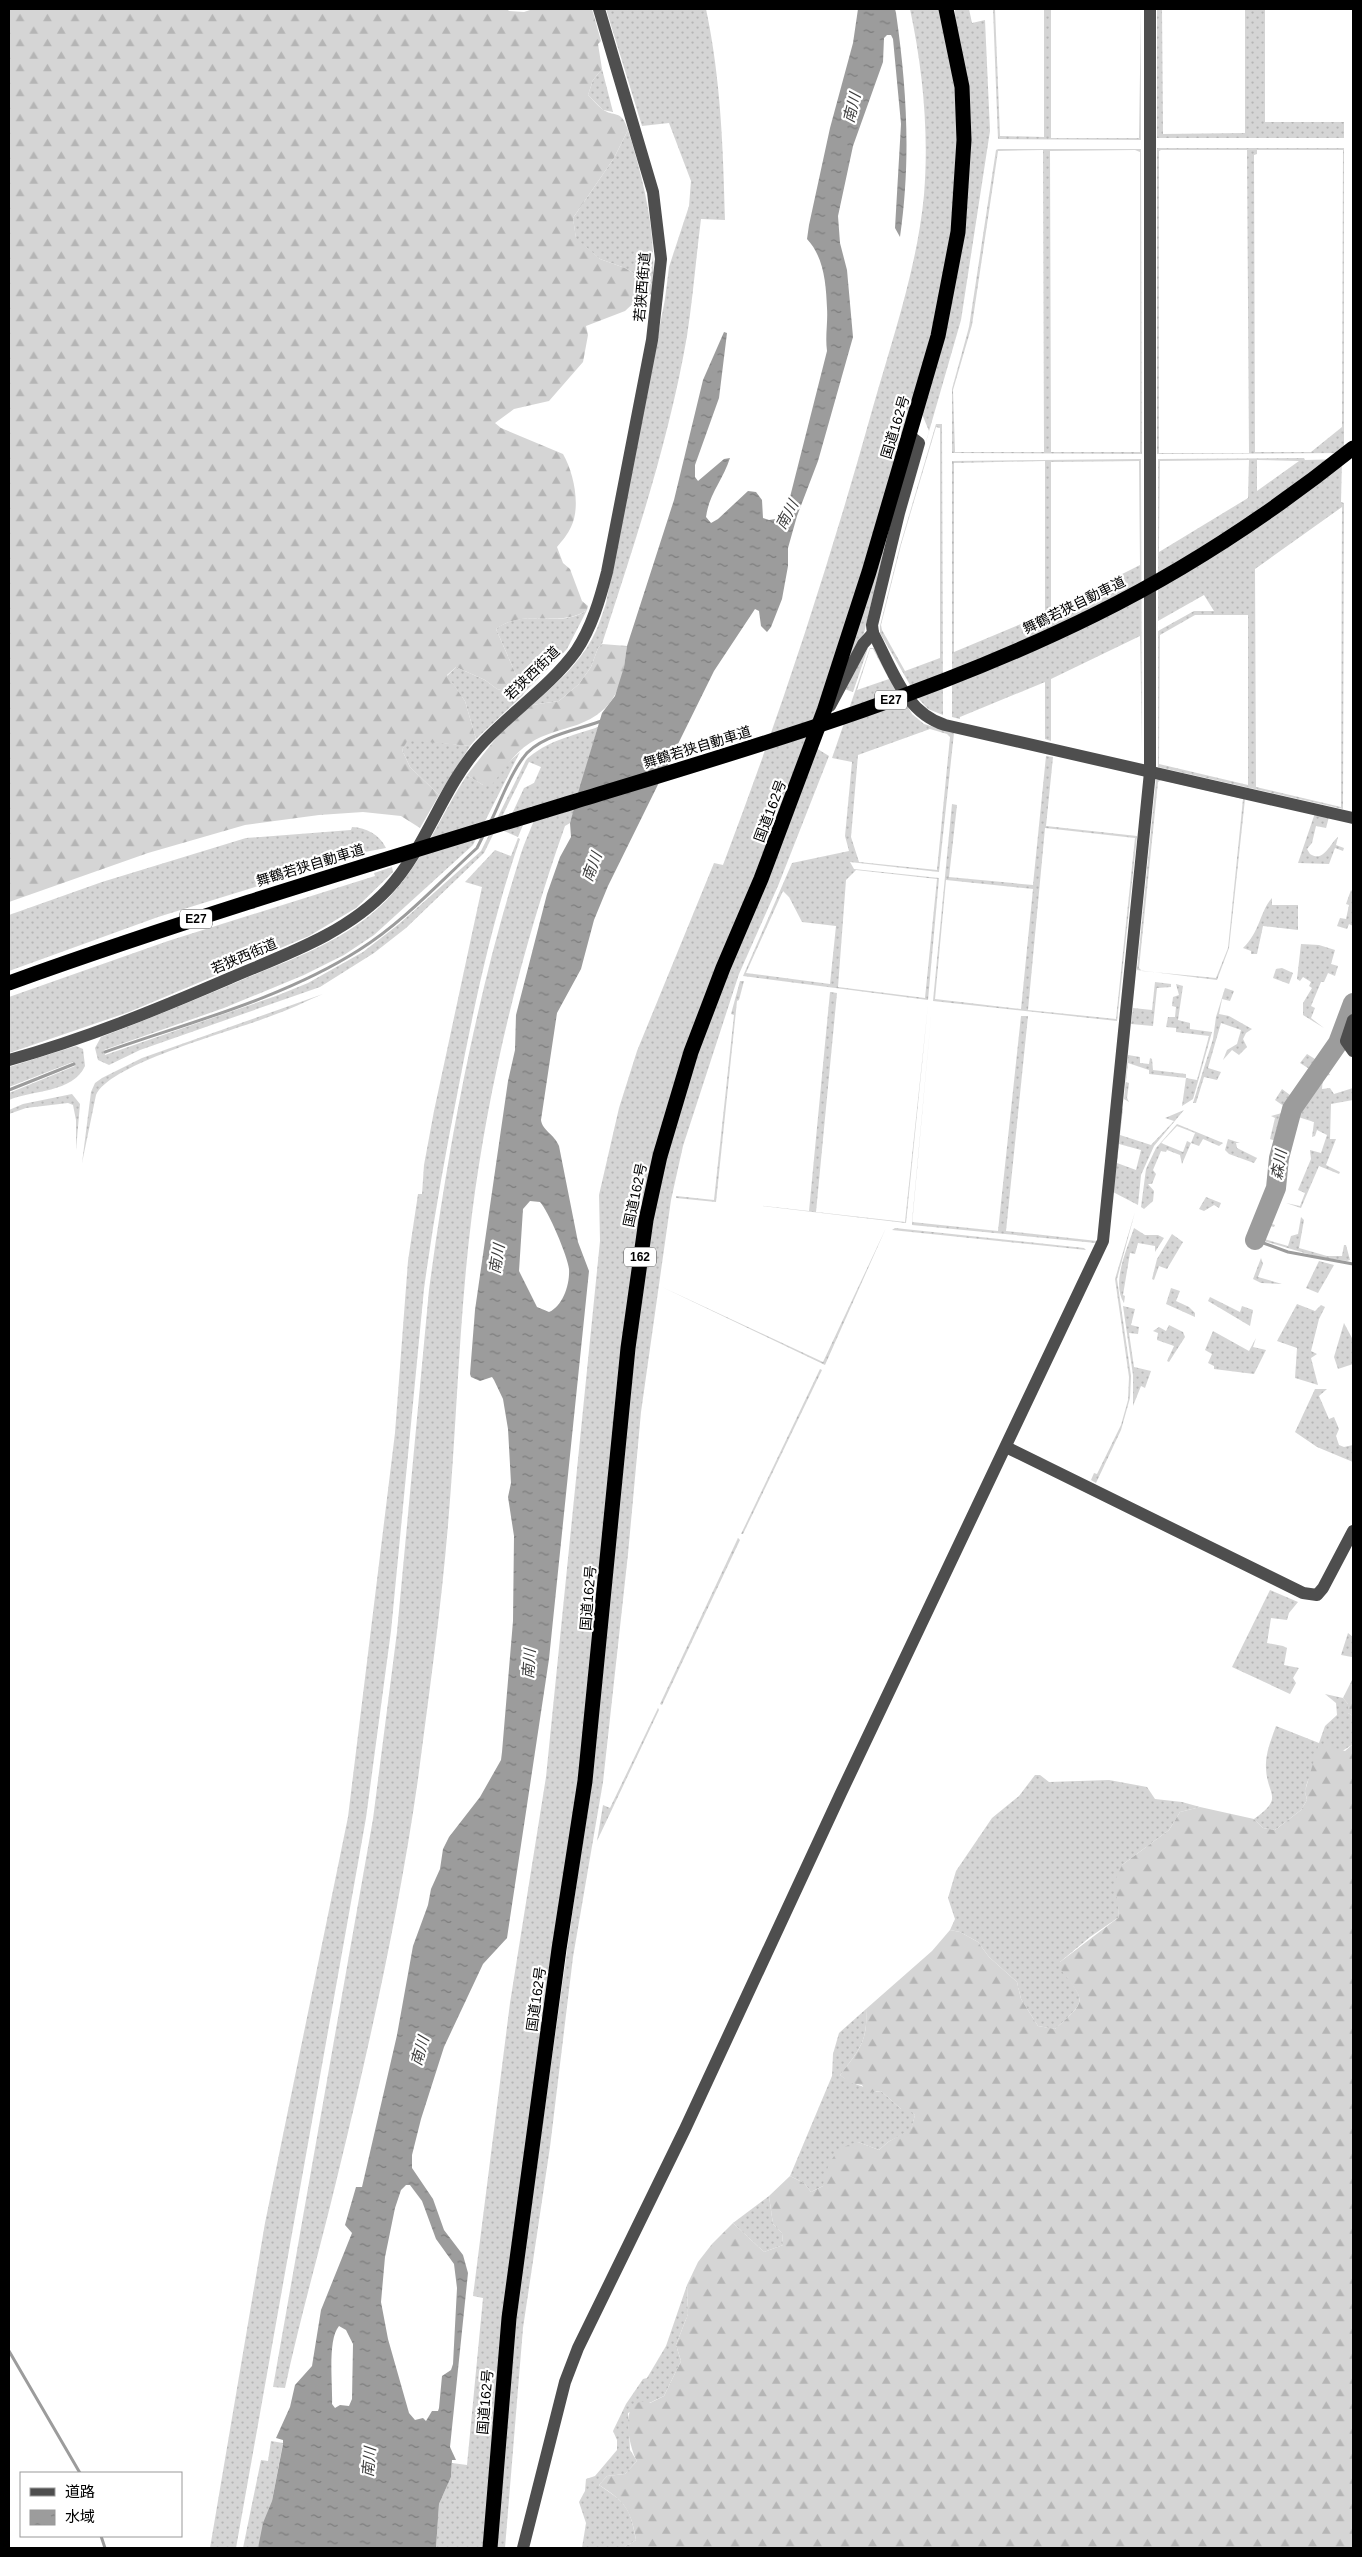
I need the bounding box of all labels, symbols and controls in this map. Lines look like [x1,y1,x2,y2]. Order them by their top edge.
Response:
water label: 南川 [840,89,864,124]
street label: 若狭西街道 [631,251,653,323]
street label: 国道162号 [878,393,912,461]
water label: 南川 [772,496,802,532]
street label: 舞鶴若狭自動車道 [1020,573,1128,637]
street label: 若狭西街道 [501,643,563,703]
road number: E27 [875,690,907,710]
street label: 舞鶴若狭自動車道 [641,723,753,771]
street label: 国道162号 [751,778,789,844]
street label: 舞鶴若狭自動車道 [254,841,366,889]
water label: 南川 [578,848,605,884]
road number: E27 [180,910,212,929]
street label: 若狭西街道 [209,935,279,977]
water label: 森川 [1268,1147,1290,1181]
street label: 国道162号 [620,1161,650,1229]
water label: 南川 [486,1241,508,1275]
road number: 162 [624,1248,656,1266]
street label: 国道162号 [577,1565,599,1631]
water label: 南川 [519,1646,538,1680]
street label: 国道162号 [524,1966,548,2032]
water label: 南川 [407,2032,432,2068]
street label: 国道162号 [474,2369,496,2435]
water label: 南川 [359,2444,378,2478]
legend [20,2472,182,2537]
text: 道路 [65,2483,95,2500]
text: 水域 [65,2508,95,2525]

